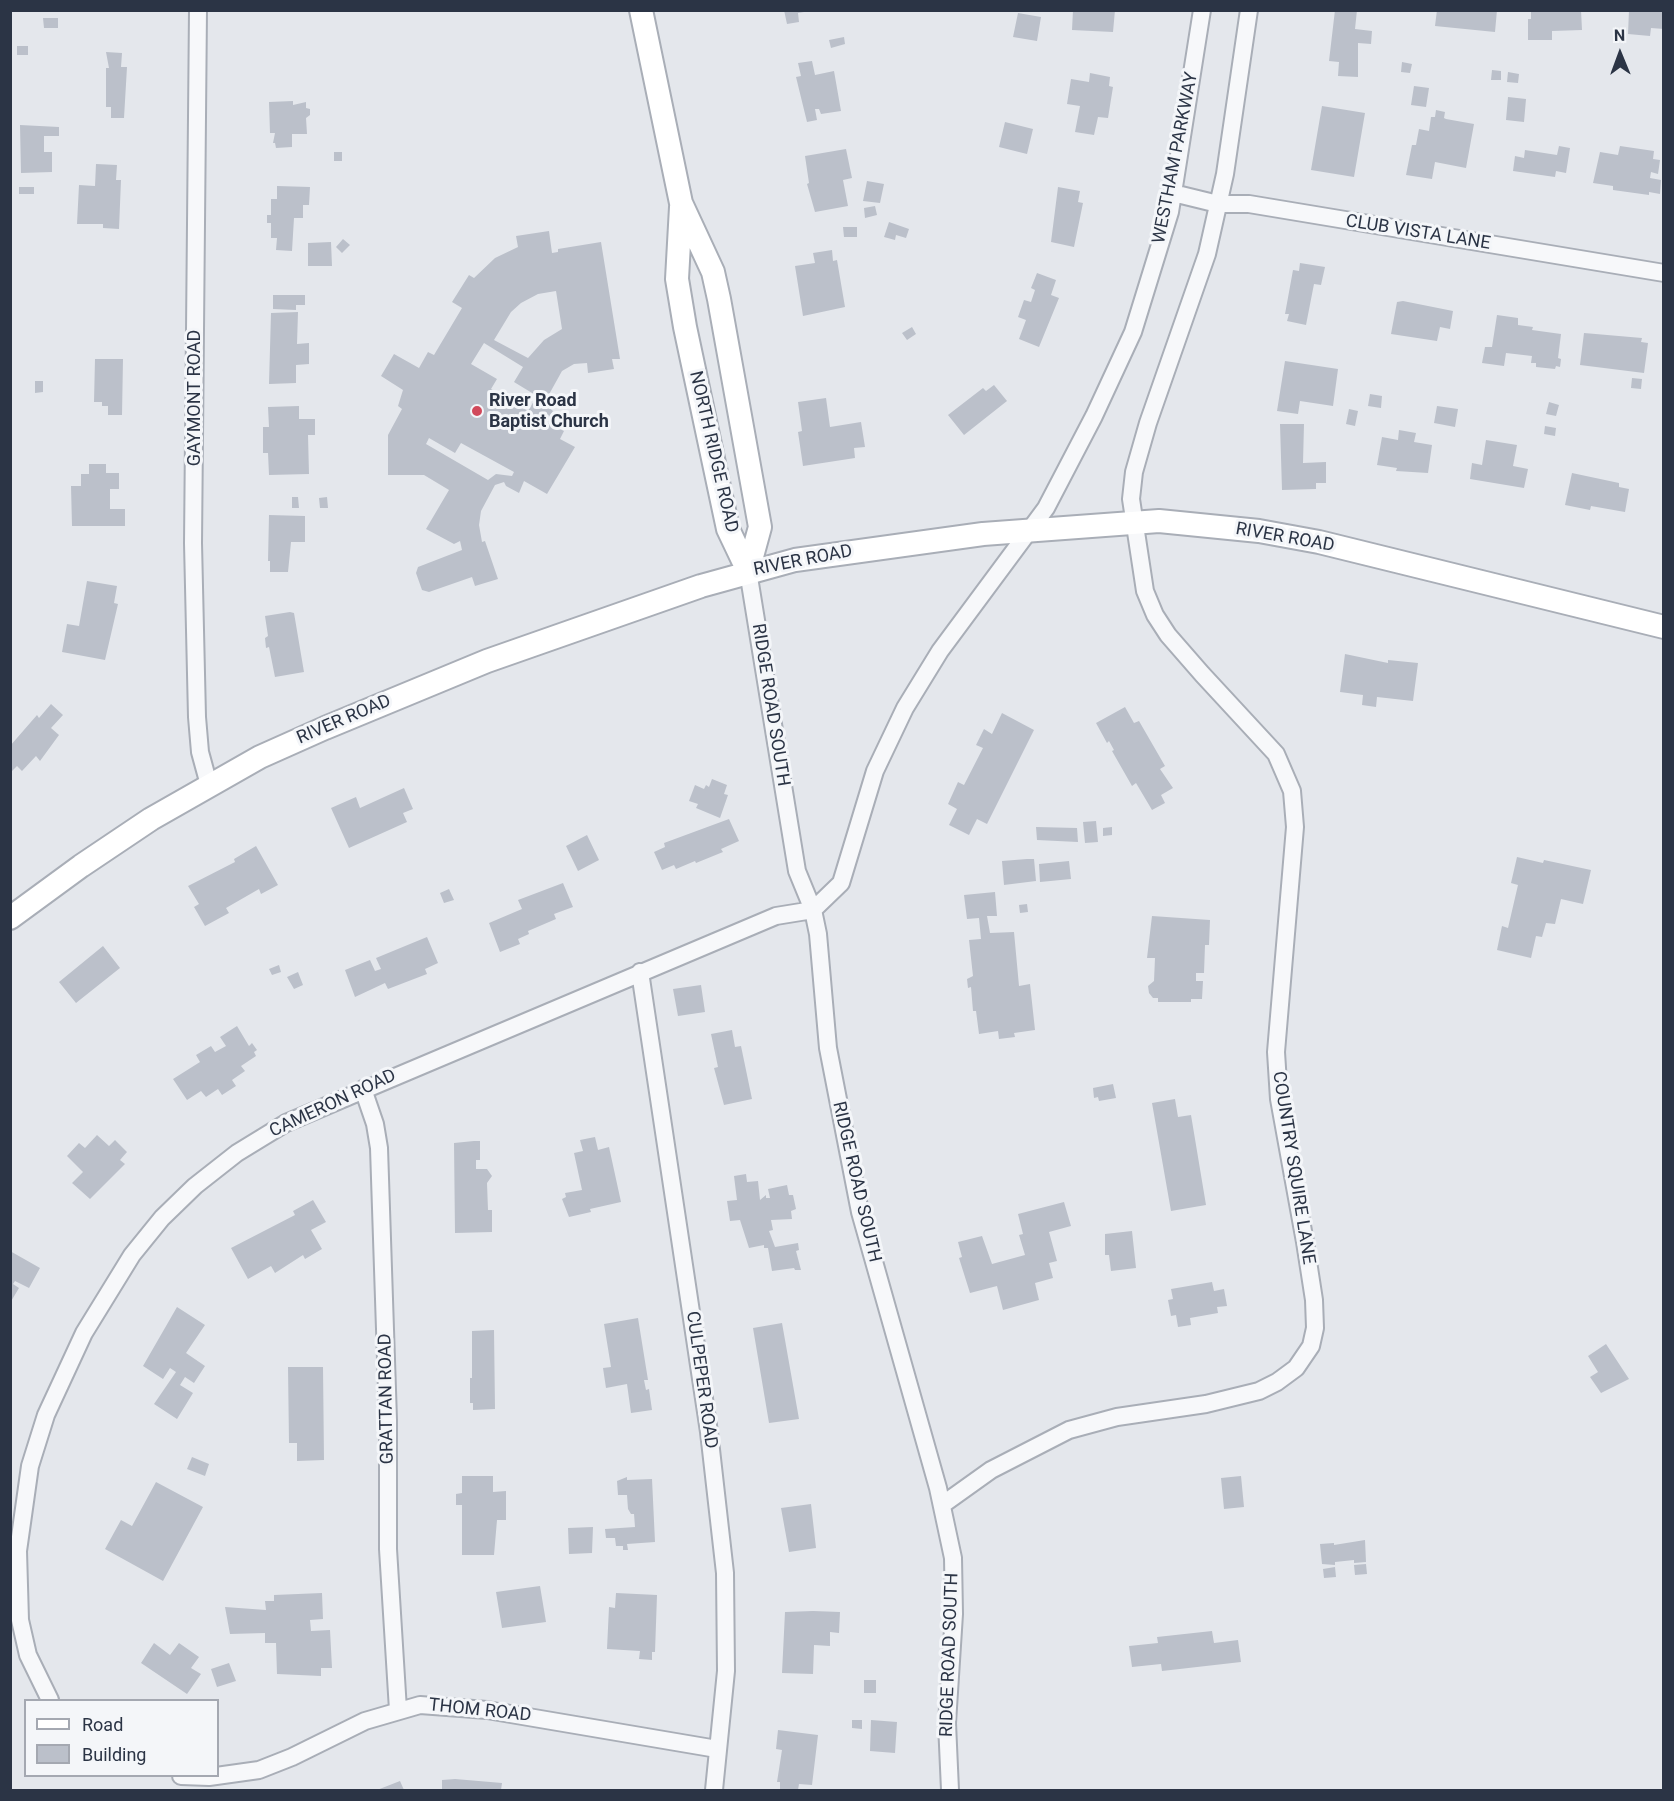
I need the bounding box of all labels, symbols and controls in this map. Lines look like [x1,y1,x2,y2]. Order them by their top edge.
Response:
north arrow [1590,24,1650,84]
text: N [1614,26,1625,45]
street label: WESTHAM PARKWAY [1149,70,1203,246]
street label: CLUB VISTA LANE [1344,211,1492,255]
street label: GAYMONT ROAD [184,330,206,466]
street label: NORTH RIDGE ROAD [684,369,742,535]
place label: River Road Baptist Church [489,390,609,432]
marker: River Road Baptist Church [470,404,484,418]
street label: RIVER ROAD [1234,519,1336,557]
street label: RIVER ROAD [752,541,854,581]
street label: RIDGE ROAD SOUTH [746,622,794,788]
street label: RIVER ROAD [294,691,394,749]
street label: CAMERON ROAD [266,1065,400,1143]
street label: COUNTRY SQUIRE LANE [1267,1070,1319,1266]
street label: RIDGE ROAD SOUTH [827,1099,885,1265]
street label: CULPEPER ROAD [681,1310,721,1450]
street label: GRATTAN ROAD [375,1333,399,1465]
street label: RIDGE ROAD SOUTH [936,1572,964,1738]
street label: THOM ROAD [428,1695,532,1727]
legend [24,1699,219,1777]
text: Road [82,1714,123,1735]
text: Building [82,1744,146,1765]

